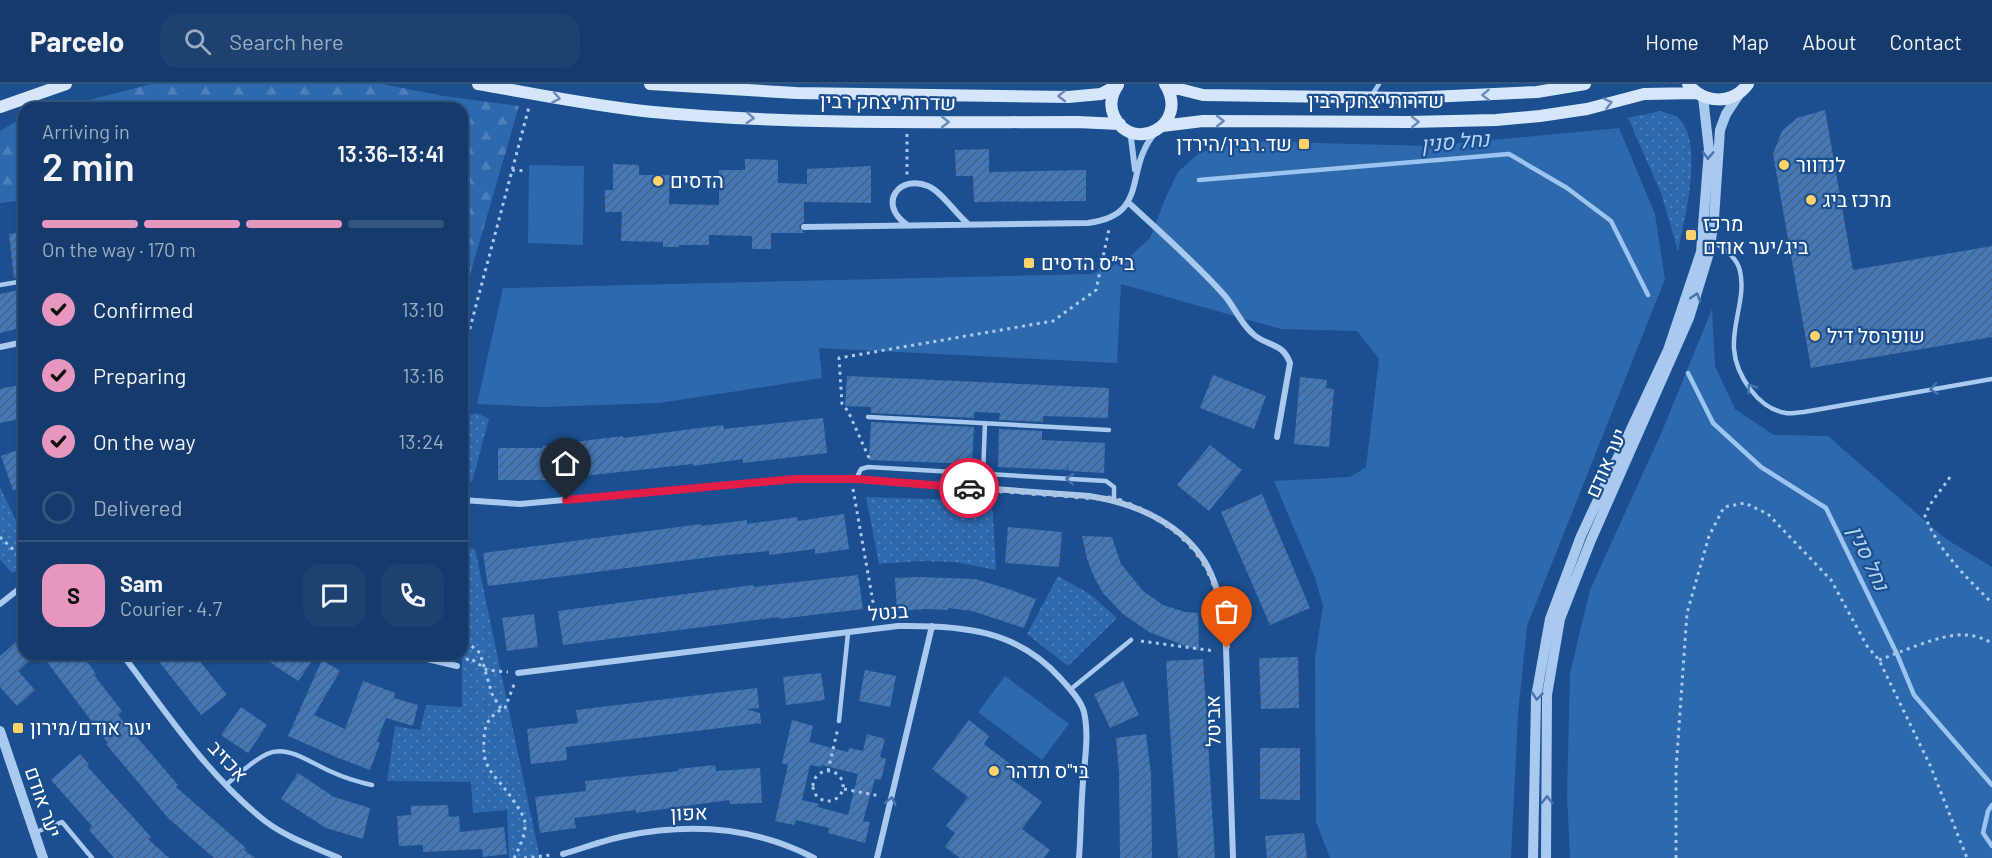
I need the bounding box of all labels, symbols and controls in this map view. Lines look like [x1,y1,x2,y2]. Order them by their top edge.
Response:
search box [160,14,580,68]
text: Parcelo [30,24,124,58]
icon: search [181,25,214,58]
text: Search here [229,28,344,54]
text: Home [1645,29,1699,54]
text: Map [1732,29,1769,54]
text: About [1802,29,1857,54]
text: Contact [1890,29,1962,54]
street label: שדרות יצחק רבין [820,88,956,114]
street label: שדרות יצחק רבין [1308,88,1444,112]
one-way arrow [1481,89,1490,102]
one-way arrow [1057,90,1066,102]
one-way arrow [551,91,561,104]
one-way arrow [1603,98,1613,111]
one-way arrow [745,111,754,124]
one-way arrow [1215,115,1224,127]
one-way arrow [1410,115,1419,128]
one-way arrow [940,116,949,128]
text: Arriving in [42,119,130,143]
water label: נחל סנין [1420,125,1492,157]
place label: שד.רבין/הירדן [1176,131,1292,155]
marker: שד.רבין/הירדן [1297,137,1311,151]
text: 13:36–13:41 [337,140,444,166]
text: 2 min [42,142,135,189]
one-way arrow [1702,151,1714,160]
place label: לנדוור [1796,152,1846,176]
marker: לנדוור [1777,158,1791,172]
place label: הדסים [670,168,724,192]
marker: הדסים [651,174,665,188]
place label: מרכז ביג [1823,187,1892,211]
marker: מרכז ביג [1804,193,1818,207]
place label: מרכז ביג/יער אודם [1703,211,1809,258]
marker: מרכז ביג/יער אודם [1684,228,1698,242]
text: On the way · 170 m [42,237,196,261]
place label: בי״ס הדסים [1041,250,1135,274]
marker: בי״ס הדסים [1022,256,1036,270]
one-way arrow [1689,292,1701,303]
icon: check [42,293,75,326]
text: Confirmed [93,296,193,322]
text: 13:10 [402,297,444,321]
place label: שופרסל דיל [1827,323,1925,347]
marker: שופרסל דיל [1808,329,1822,343]
icon: check [42,359,75,392]
text: Preparing [93,362,186,388]
text: 13:16 [403,363,444,387]
one-way arrow [1930,382,1940,395]
one-way arrow [1747,384,1758,395]
street label: יער אודם [1579,424,1631,501]
icon: check [42,425,75,458]
text: On the way [93,428,196,454]
text: 13:24 [398,429,444,453]
pin [540,438,591,500]
icon: home [549,447,582,480]
courier [939,458,999,518]
icon: car [953,472,986,505]
one-way arrow [1066,472,1075,485]
text: Delivered [93,494,182,520]
water label: נחל סנין [1843,521,1896,595]
button: chat [303,564,366,627]
button: phone [381,564,444,627]
text: Sam [120,570,163,596]
text: S [67,582,80,608]
pin [1201,586,1252,648]
icon: bag [1210,595,1243,628]
text: Courier · 4.7 [120,596,222,620]
street label: בנטל [867,597,910,625]
one-way arrow [1531,692,1544,701]
street label: אביטל [1200,695,1224,747]
place label: יער אודם/מירון [30,715,151,739]
marker: יער אודם/מירון [11,721,25,735]
street label: אכזיב [204,735,254,786]
place label: בי"ס תדהר [1006,758,1090,782]
street label: יער אודם [21,763,67,840]
marker: בי"ס תדהר [987,764,1001,778]
one-way arrow [1540,795,1553,804]
one-way arrow [883,796,896,806]
street label: אפון [670,799,708,825]

